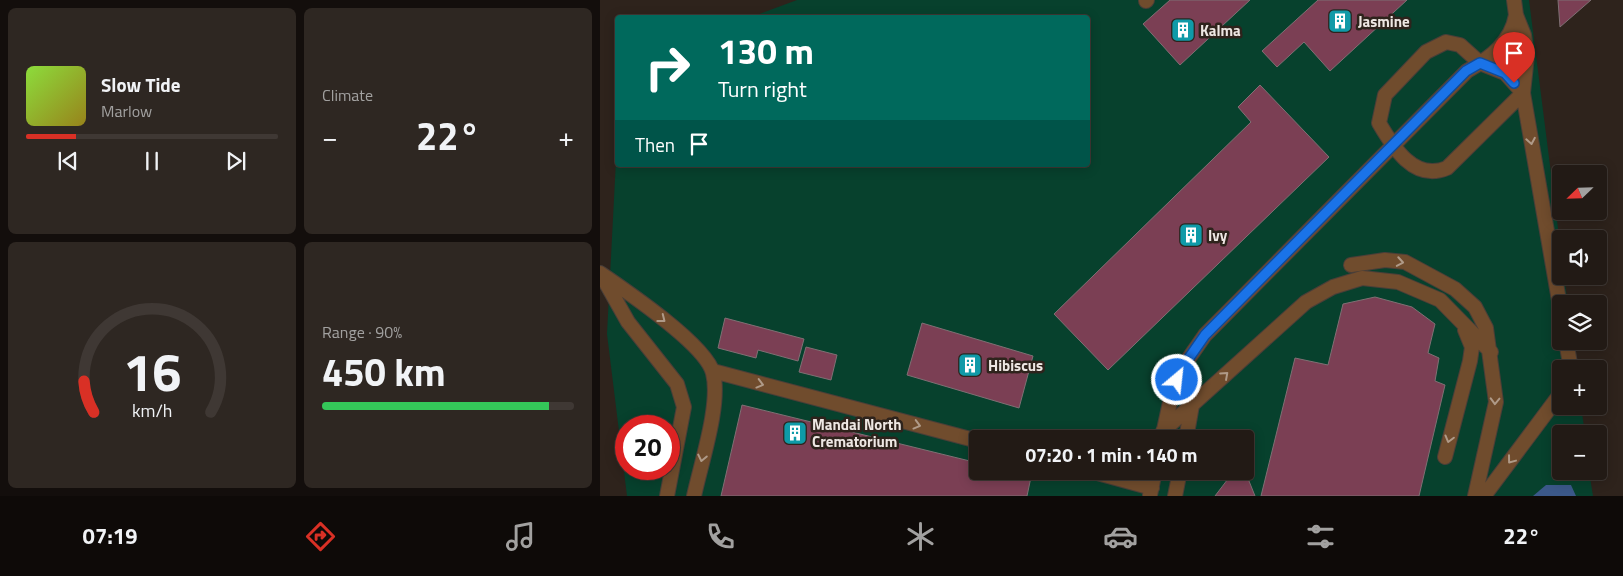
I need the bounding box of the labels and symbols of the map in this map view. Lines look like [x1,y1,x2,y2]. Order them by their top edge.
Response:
building icon: Jasmine [1327,8,1353,34]
place label: Jasmine [1358,10,1410,33]
building icon: Kalma [1170,17,1196,43]
place label: Kalma [1200,19,1241,42]
pin [1493,32,1535,83]
one-way arrow [1526,136,1536,145]
north arrow [1552,165,1608,220]
building icon: Ivy [1178,222,1204,248]
place label: Ivy [1208,224,1228,247]
one-way arrow [1395,256,1404,266]
one-way arrow [656,314,665,323]
building icon: Hibiscus [957,352,983,378]
position arrow [1150,353,1202,405]
place label: Hibiscus [988,354,1043,377]
one-way arrow [1220,372,1229,381]
one-way arrow [755,378,763,388]
one-way arrow [1490,398,1500,405]
place label: Mandai North Crematorium [812,413,902,453]
speed limit sign: 20 [615,415,680,480]
one-way arrow [913,419,921,430]
building icon: Mandai North Crematorium [782,420,808,446]
one-way arrow [1445,434,1455,442]
one-way arrow [697,454,708,463]
one-way arrow [1508,454,1517,464]

